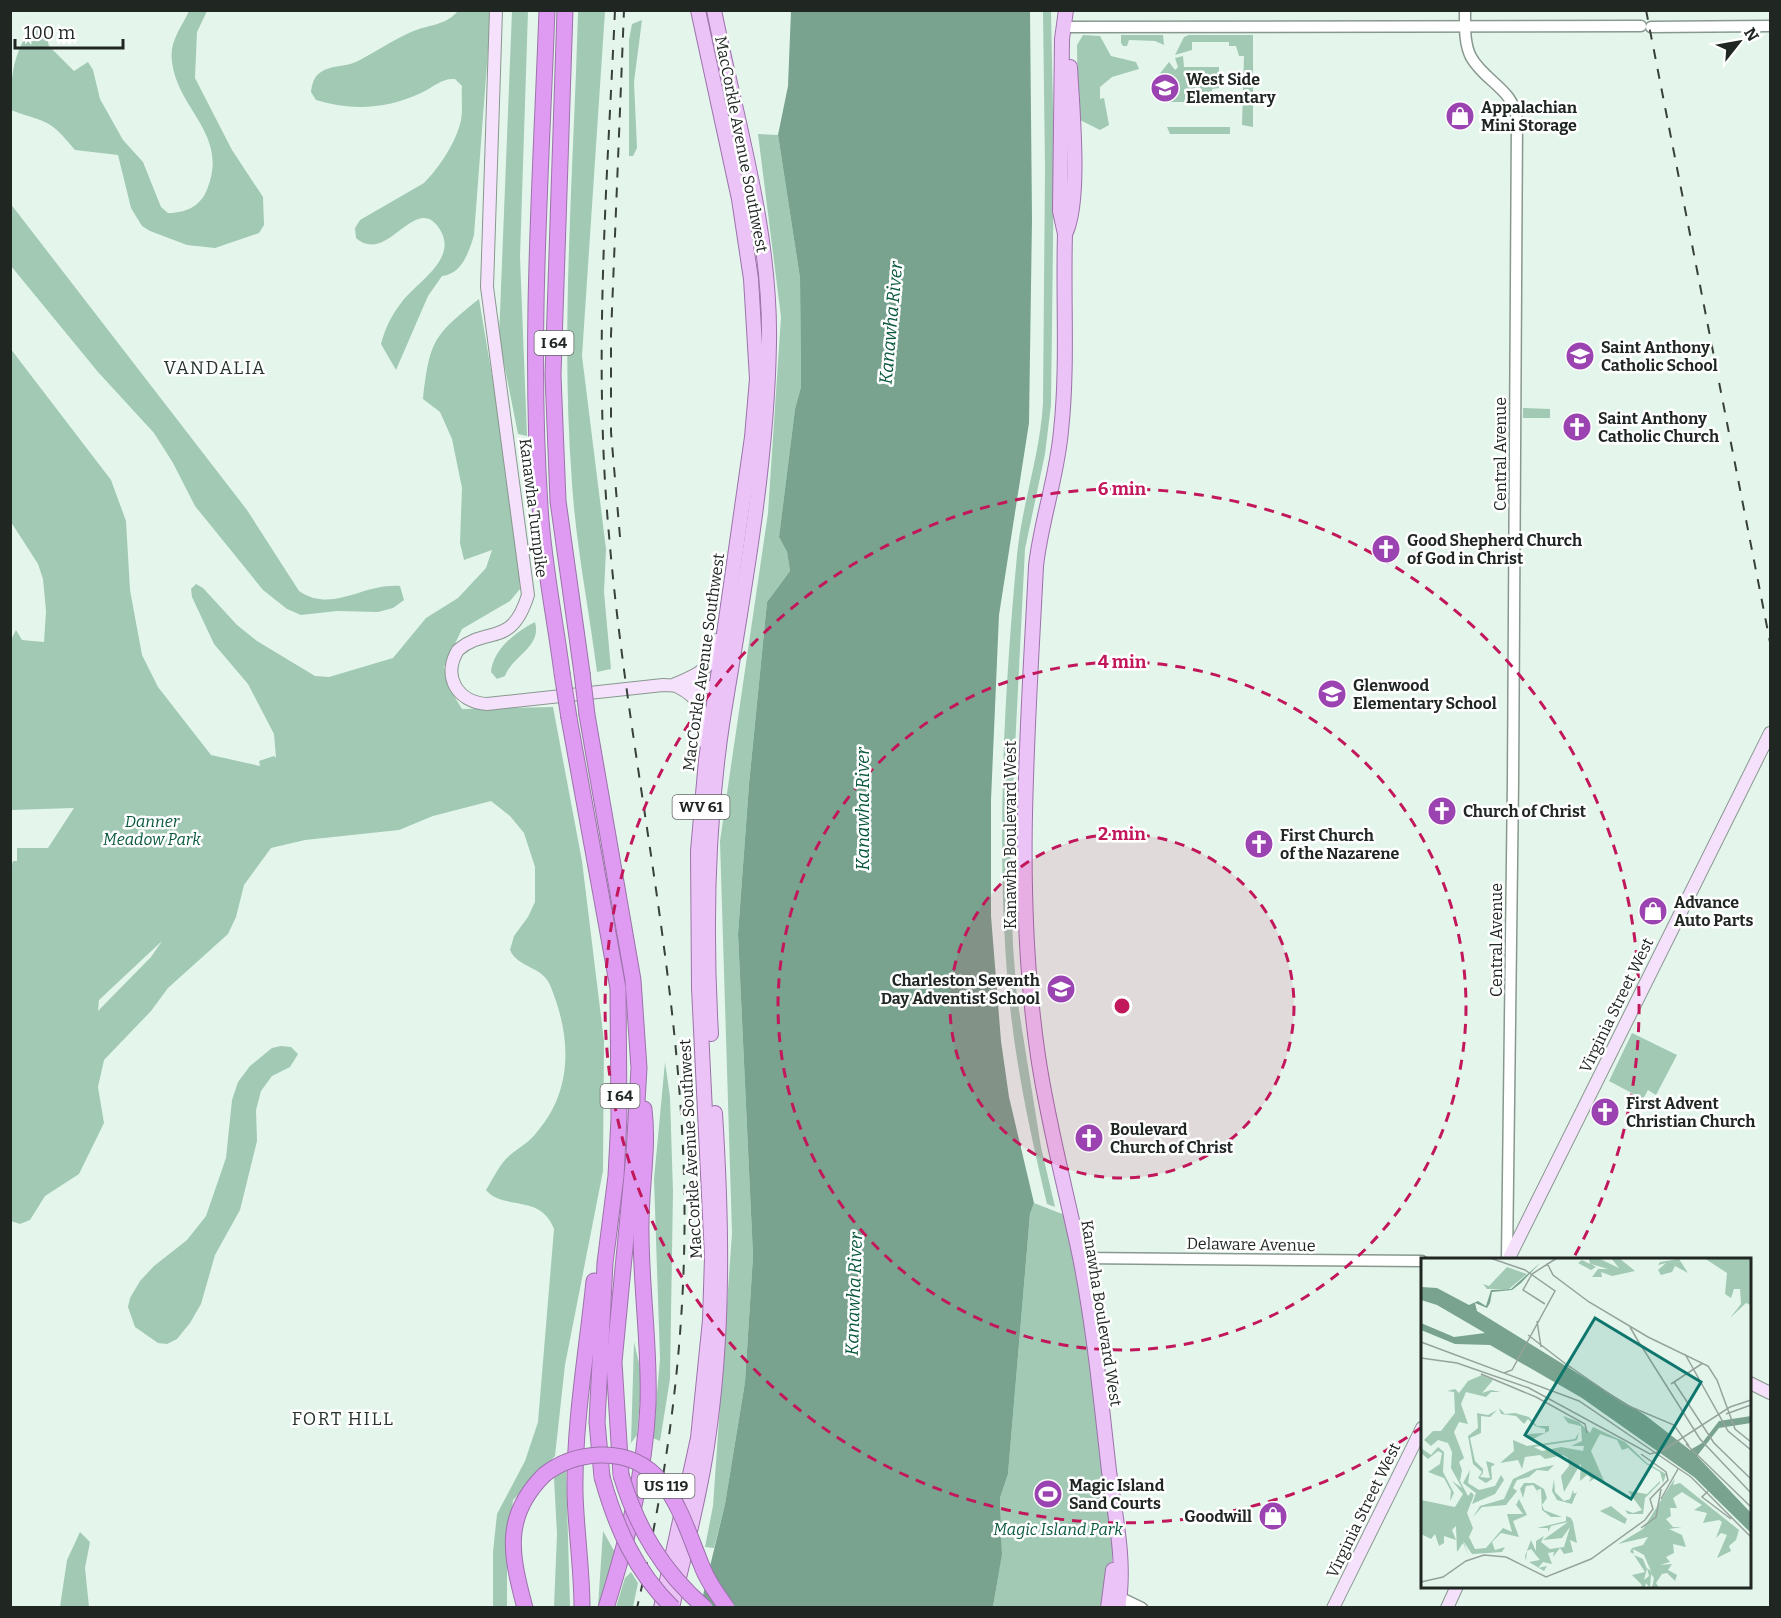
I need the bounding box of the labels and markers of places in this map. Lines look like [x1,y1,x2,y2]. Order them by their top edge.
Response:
place label: West Side Elementary [1186,70,1276,107]
school or university icon: West Side Elementary [1149,72,1181,104]
place label: Appalachian Mini Storage [1481,98,1578,135]
shop icon: Appalachian Mini Storage [1444,100,1476,132]
place label: Saint Anthony Catholic School [1601,338,1718,375]
school or university icon: Saint Anthony Catholic School [1564,340,1596,372]
place label: Saint Anthony Catholic Church [1598,409,1719,446]
church icon: Saint Anthony Catholic Church [1561,411,1593,443]
place label: Good Shepherd Church of God in Christ [1407,531,1582,568]
church icon: Good Shepherd Church of God in Christ [1370,533,1402,565]
place label: Glenwood Elementary School [1353,676,1497,713]
school or university icon: Glenwood Elementary School [1316,678,1348,710]
church icon: Church of Christ [1426,795,1458,827]
place label: Church of Christ [1463,802,1587,821]
place label: First Church of the Nazarene [1280,826,1400,863]
church icon: First Church of the Nazarene [1243,828,1275,860]
place label: Advance Auto Parts [1674,893,1753,930]
shop icon: Advance Auto Parts [1637,895,1669,927]
place label: Charleston Seventh Day Adventist School [881,971,1040,1008]
school or university icon: Charleston Seventh Day Adventist School [1045,973,1077,1005]
centre of rings [1112,996,1132,1016]
place label: First Advent Christian Church [1626,1094,1755,1131]
church icon: First Advent Christian Church [1589,1096,1621,1128]
place label: Boulevard Church of Christ [1110,1120,1234,1157]
church icon: Boulevard Church of Christ [1073,1122,1105,1154]
place label: Magic Island Sand Courts [1069,1476,1165,1513]
sports icon: Magic Island Sand Courts [1032,1478,1064,1510]
shop icon: Goodwill [1257,1500,1289,1532]
place label: Goodwill [1184,1507,1252,1526]

